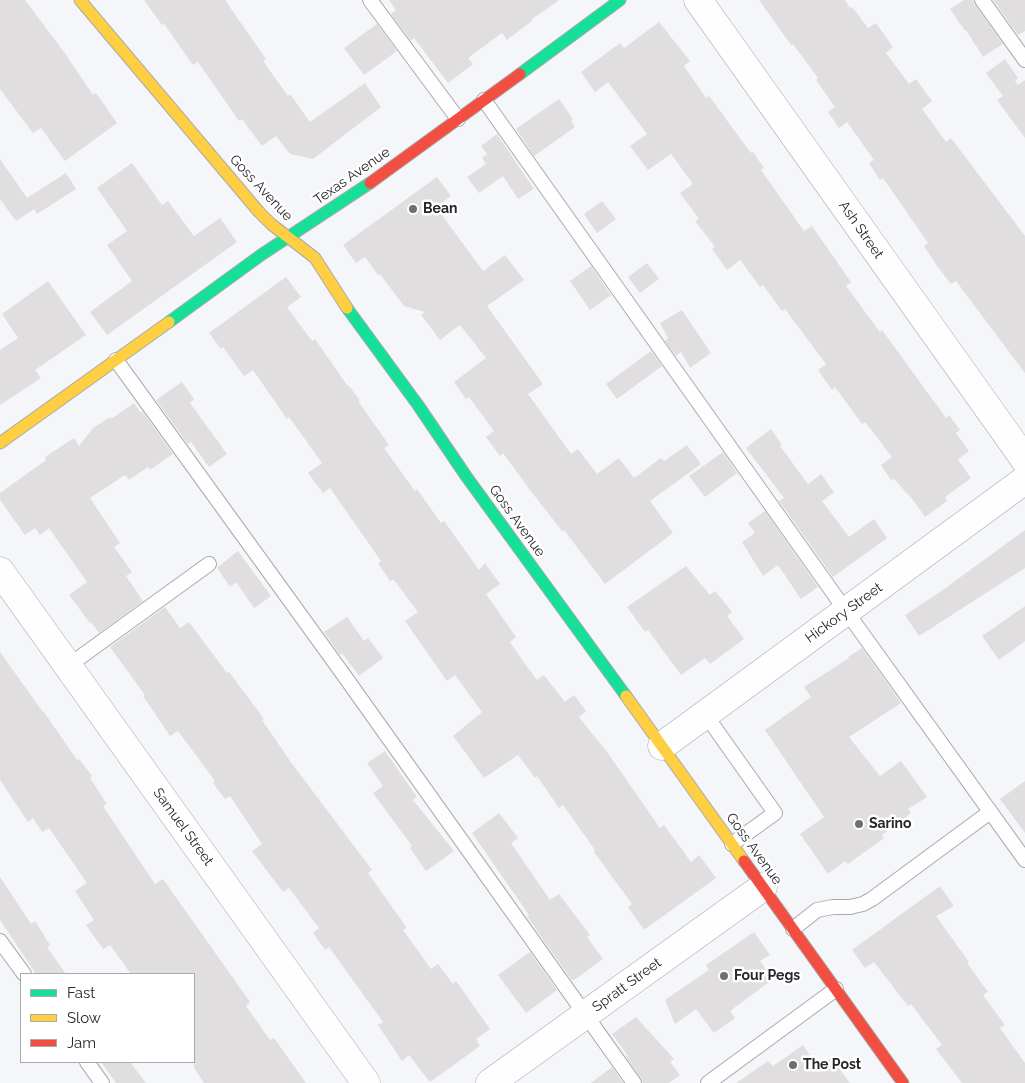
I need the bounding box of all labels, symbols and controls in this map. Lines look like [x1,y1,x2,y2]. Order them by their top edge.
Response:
street label: Texas Avenue [311,144,393,208]
street label: Goss Avenue [226,151,296,225]
street label: Ash Street [835,198,887,262]
place label: Bean [423,201,457,217]
marker: Bean [407,203,419,215]
street label: Goss Avenue [485,482,549,560]
street label: Hickory Street [802,579,886,647]
street label: Samuel Street [149,785,217,869]
street label: Goss Avenue [722,810,786,888]
place label: Sarino [869,816,912,832]
marker: Sarino [853,818,865,830]
street label: Spratt Street [589,954,665,1016]
place label: Four Pegs [734,968,800,984]
marker: Four Pegs [718,970,730,982]
legend [20,973,195,1063]
text: Fast [67,984,95,1002]
text: Slow [67,1009,101,1027]
text: Jam [67,1034,96,1052]
place label: The Post [803,1057,861,1073]
marker: The Post [787,1059,799,1071]

